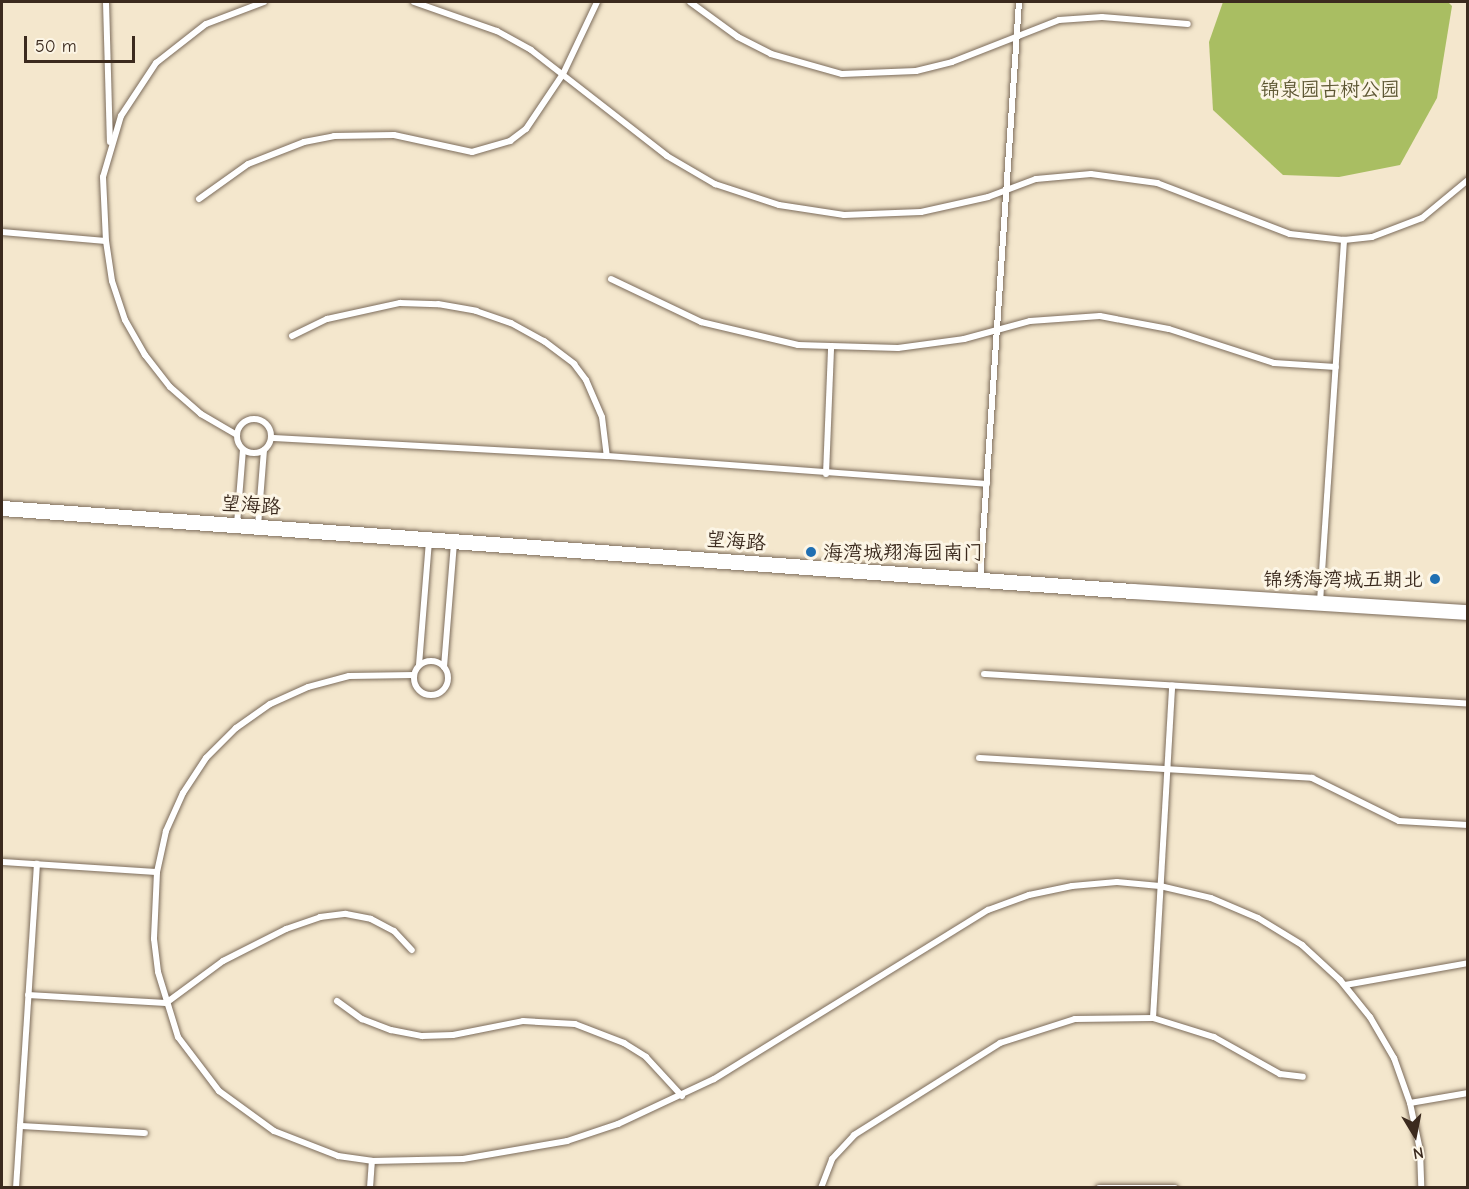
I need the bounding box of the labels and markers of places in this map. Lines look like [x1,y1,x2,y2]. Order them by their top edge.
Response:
place label: 海湾城翔海园南门 [823,540,983,564]
marker: 海湾城翔海园南门 [804,545,818,559]
place label: 锦绣海湾城五期北 [1263,567,1423,591]
marker: 锦绣海湾城五期北 [1428,572,1442,586]

